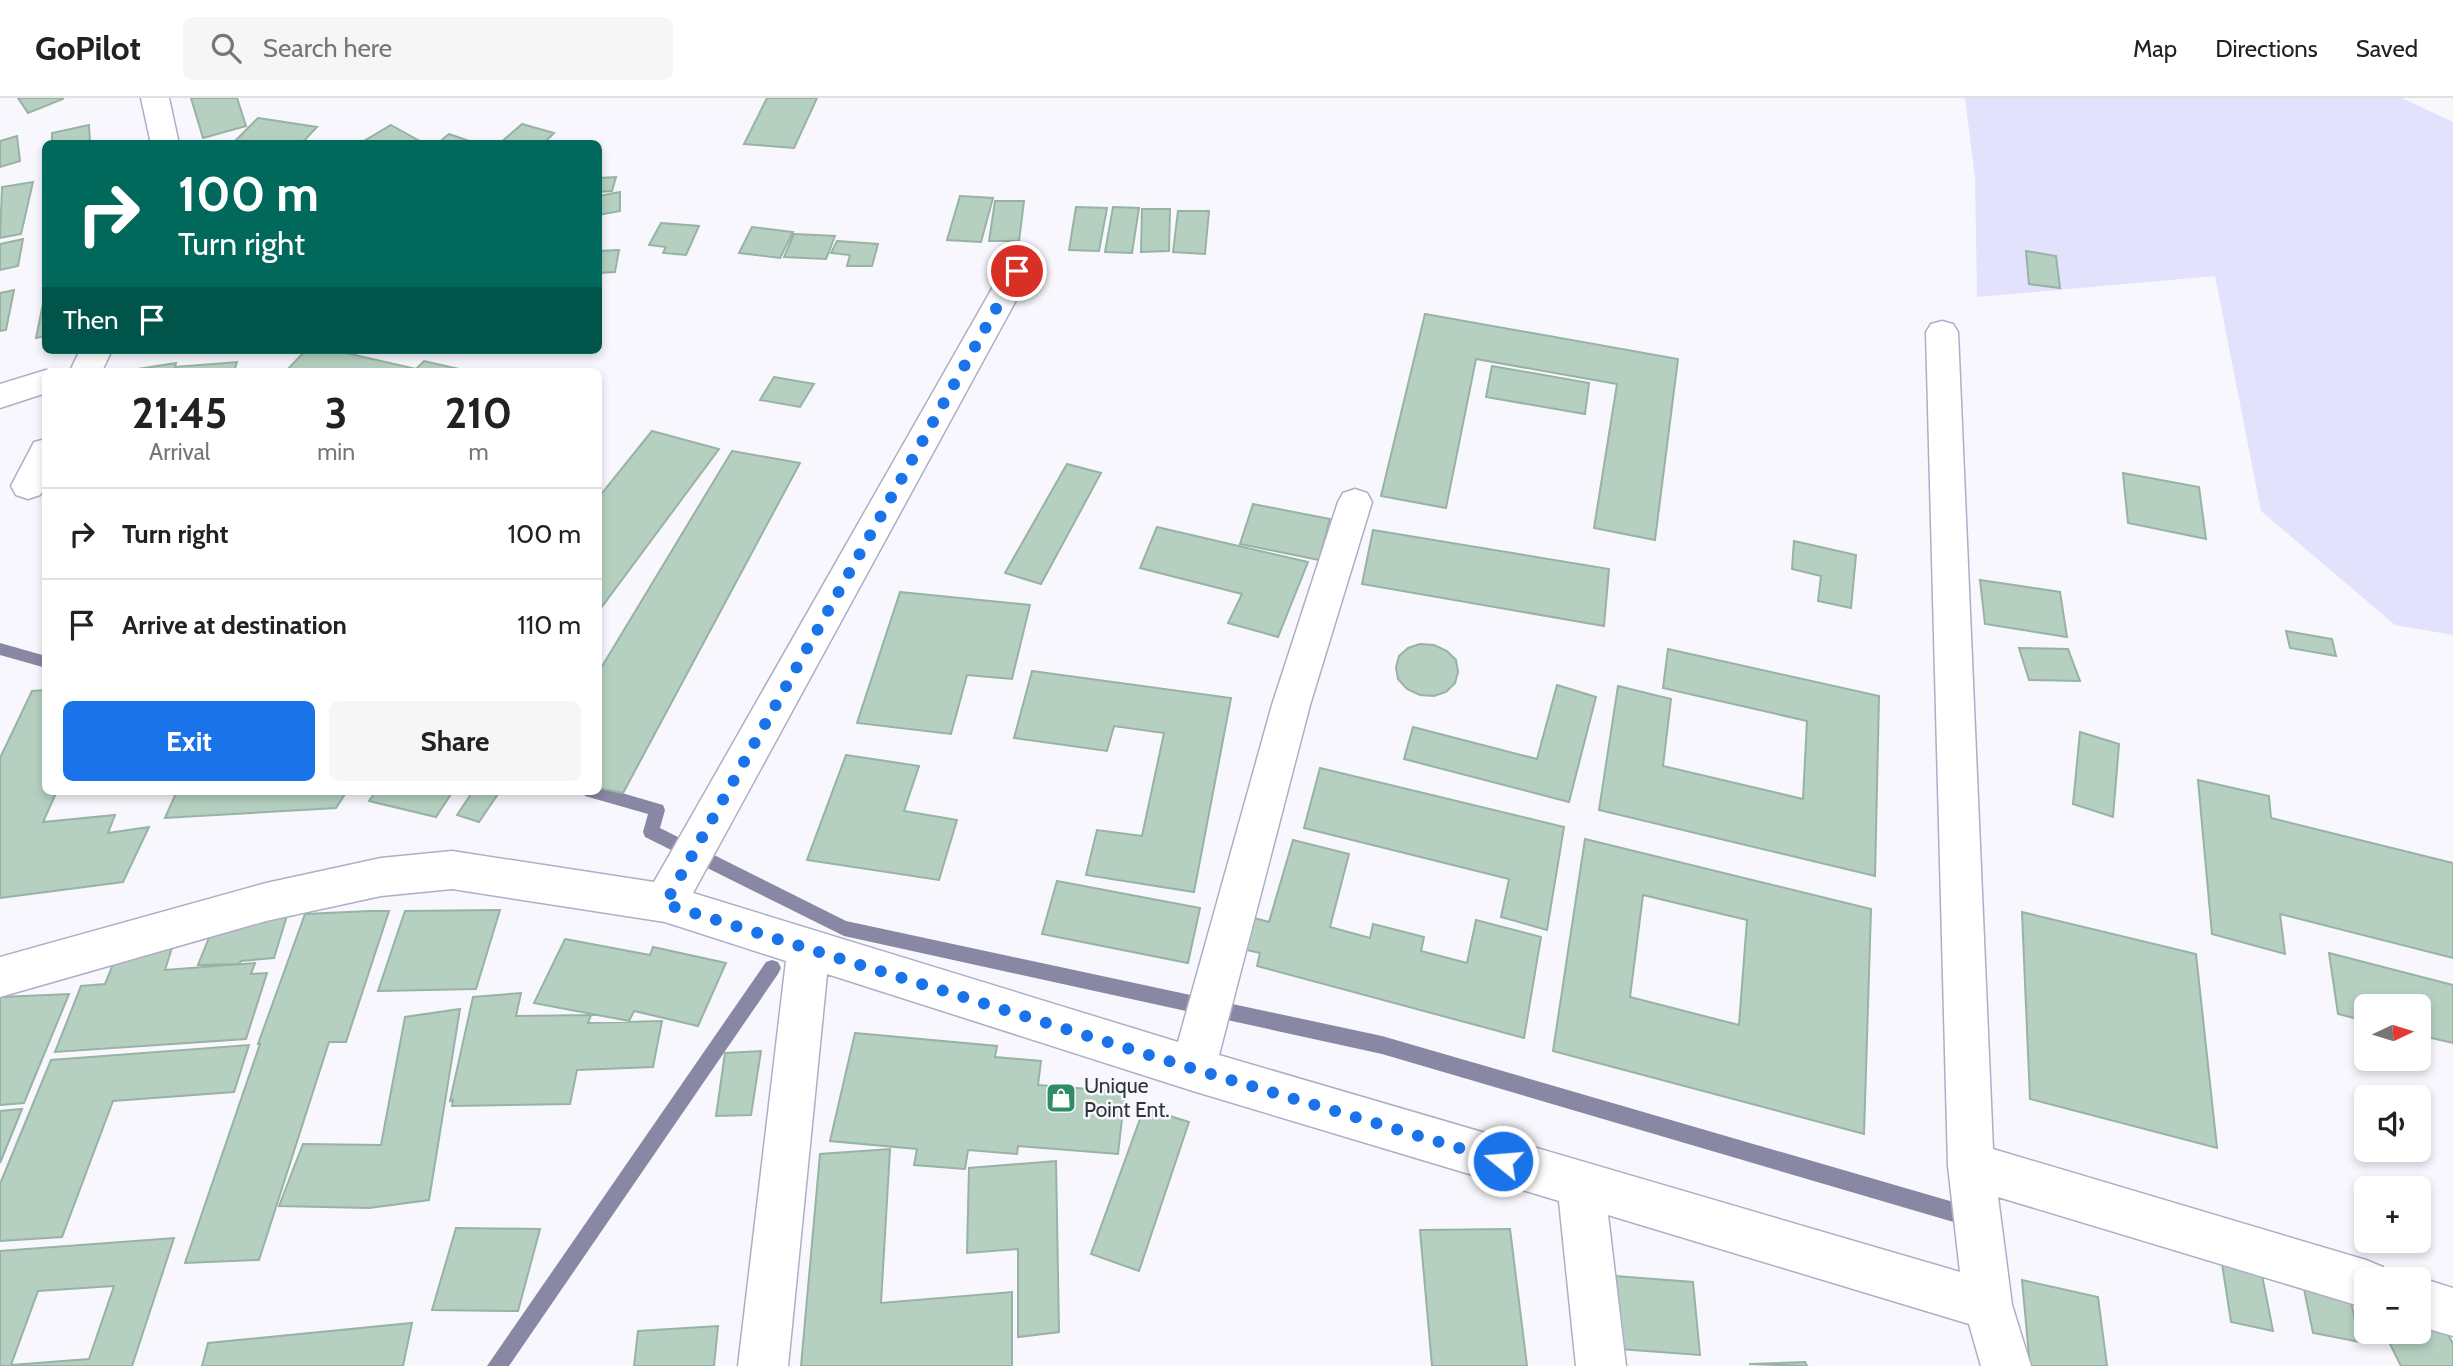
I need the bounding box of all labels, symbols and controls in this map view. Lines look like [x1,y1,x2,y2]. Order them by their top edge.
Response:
search box [183,17,673,80]
text: GoPilot [35,28,141,68]
icon: search [207,29,245,67]
text: Search here [263,32,392,64]
text: Map [2133,34,2177,63]
text: Directions [2215,34,2318,63]
text: Saved [2356,34,2418,63]
text: 100 m [178,164,319,223]
icon: right [63,168,154,259]
text: Turn right [178,224,305,263]
pin [987,241,1047,301]
icon: arrive [998,252,1036,290]
icon: arrive [133,301,171,339]
text: Then [63,304,119,336]
text: 21:45 [132,387,227,439]
text: 3 [325,387,347,439]
text: 210 [445,387,512,439]
text: Arrival [149,438,210,466]
text: min [317,438,355,466]
text: m [468,438,489,466]
icon: right [63,515,101,553]
text: Turn right [122,518,228,550]
text: 100 m [508,518,581,550]
icon: arrive [63,606,101,644]
text: Arrive at destination [122,609,347,641]
text: 110 m [517,609,581,641]
button: Exit [63,701,315,781]
button: Share [329,701,581,781]
north arrow [2354,994,2431,1071]
map controls [2354,994,2431,1344]
place label: Unique Point Ent. [1084,1073,1170,1122]
shop icon: Unique Point Ent. [1044,1081,1078,1115]
button: sound [2354,1085,2431,1162]
position arrow [1466,1124,1540,1198]
button: + [2354,1176,2431,1253]
button: − [2354,1267,2431,1344]

